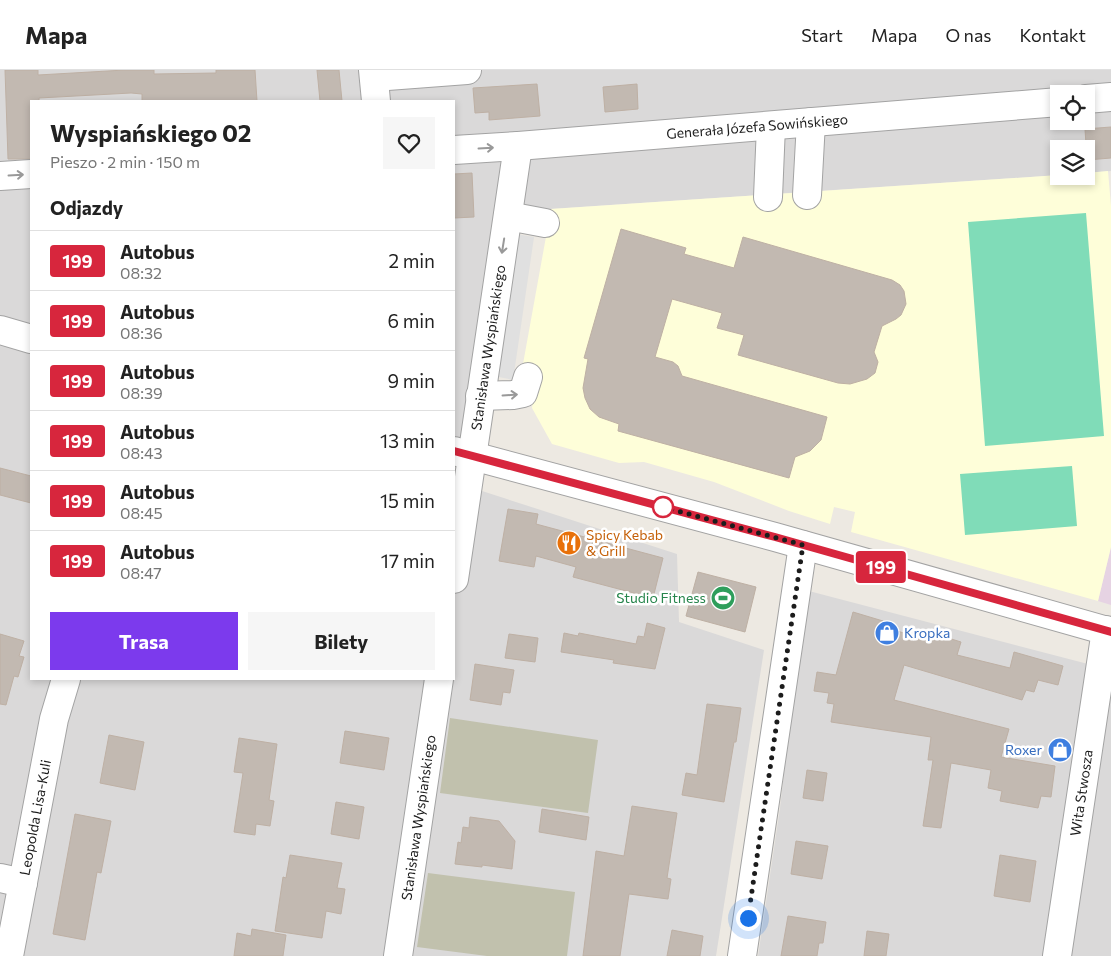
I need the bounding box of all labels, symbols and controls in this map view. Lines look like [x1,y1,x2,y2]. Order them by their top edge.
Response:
text: Mapa [25,20,87,49]
text: Start [801,24,843,46]
text: Mapa [871,24,917,46]
text: O nas [945,24,992,46]
text: Kontakt [1020,24,1086,46]
map controls [1050,85,1095,185]
button: locate [1050,85,1095,130]
street label: Generała Józefa Sowińskiego [666,110,849,142]
button: heart [383,117,435,169]
text: Wyspiańskiego 02 [50,118,251,147]
button: layers [1050,140,1095,185]
one-way arrow [478,143,494,152]
text: Pieszo · 2 min · 150 m [50,152,200,171]
one-way arrow [7,171,23,180]
text: Odjazdy [50,196,123,219]
one-way arrow [498,238,508,254]
text: Autobus [120,240,195,263]
text: 2 min [388,249,435,272]
text: 199 [62,250,93,272]
text: 08:32 [120,263,162,282]
street label: Stanisława Wyspiańskiego [467,264,508,431]
text: Autobus [120,300,195,323]
text: 6 min [387,309,435,332]
text: 199 [62,310,93,332]
text: 08:36 [120,323,163,342]
text: Autobus [120,360,195,383]
text: 9 min [387,369,435,392]
text: 199 [62,370,93,392]
text: 08:39 [120,383,163,402]
one-way arrow [501,390,517,399]
text: Autobus [120,420,195,443]
text: 13 min [380,429,435,452]
text: 199 [62,430,93,452]
text: 08:43 [120,443,163,462]
text: Autobus [120,480,195,503]
text: 15 min [380,489,435,512]
text: 199 [62,490,93,512]
unlabelled marker [652,496,674,518]
text: 08:45 [120,503,163,522]
place label: Spicy Kebab & Grill [586,526,663,559]
restaurant icon: Spicy Kebab & Grill [556,530,582,556]
text: Autobus [120,540,195,563]
text: 17 min [381,549,435,572]
text: 199 [62,550,93,572]
line badge: 199 [852,551,910,583]
text: 199 [866,556,896,578]
text: 08:47 [120,563,162,582]
sports icon: Studio Fitness [710,585,736,611]
place label: Studio Fitness [616,589,706,606]
button: Trasa [50,612,238,670]
button: Bilety [248,612,435,670]
shop icon: Kropka [874,620,900,646]
place label: Kropka [904,624,950,641]
street label: Stanisława Wyspiańskiego [397,734,439,901]
shop icon: Roxer [1047,737,1073,763]
place label: Roxer [1005,741,1042,758]
street label: Wita Stwosza [1066,748,1096,837]
street label: Leopolda Lisa-Kuli [15,758,54,877]
your location [736,906,761,931]

